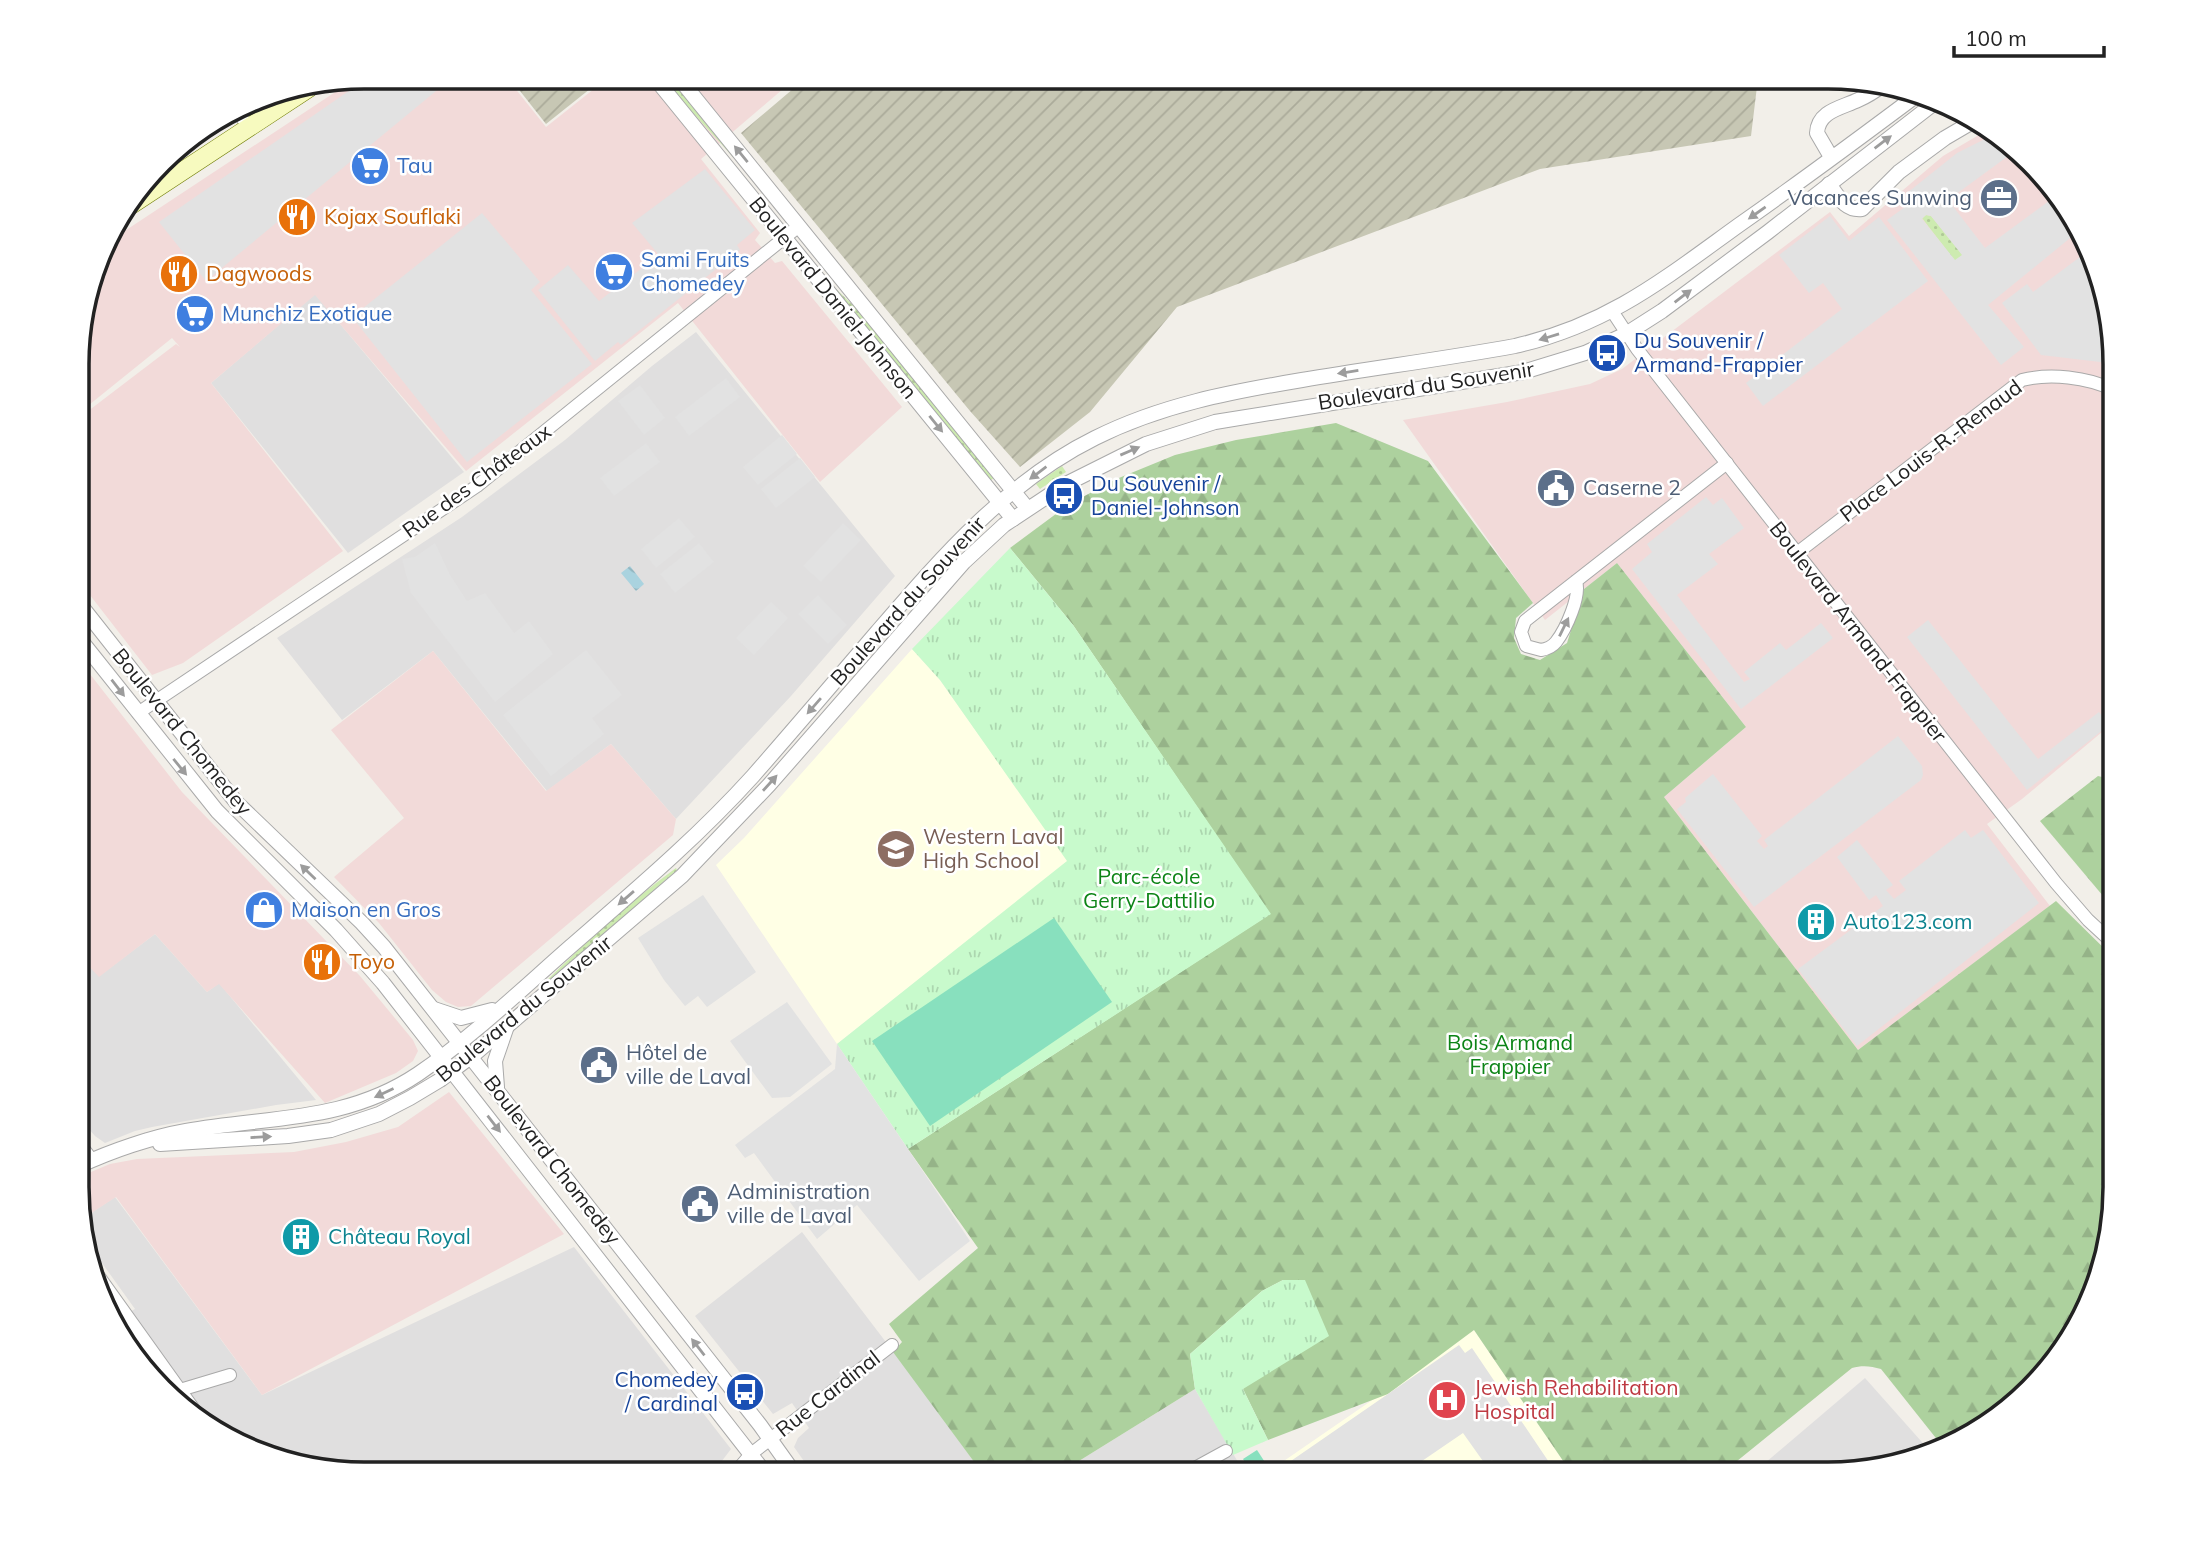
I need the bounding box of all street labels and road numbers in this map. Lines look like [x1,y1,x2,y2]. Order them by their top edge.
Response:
street label: Boulevard Daniel-Johnson [744,191,923,404]
street label: Boulevard du Souvenir [1316,355,1536,415]
street label: Place Louis-R.-Renaud [1834,373,2027,527]
street label: Rue des Châteaux [397,418,556,543]
street label: Boulevard du Souvenir [824,510,990,690]
street label: Boulevard Armand-Frappier [1765,516,1953,747]
street label: Boulevard Chomedey [107,643,258,820]
street label: Boulevard du Souvenir [430,929,617,1087]
street label: Boulevard Chomedey [479,1070,627,1249]
street label: Rue Cardinal [770,1344,885,1442]

